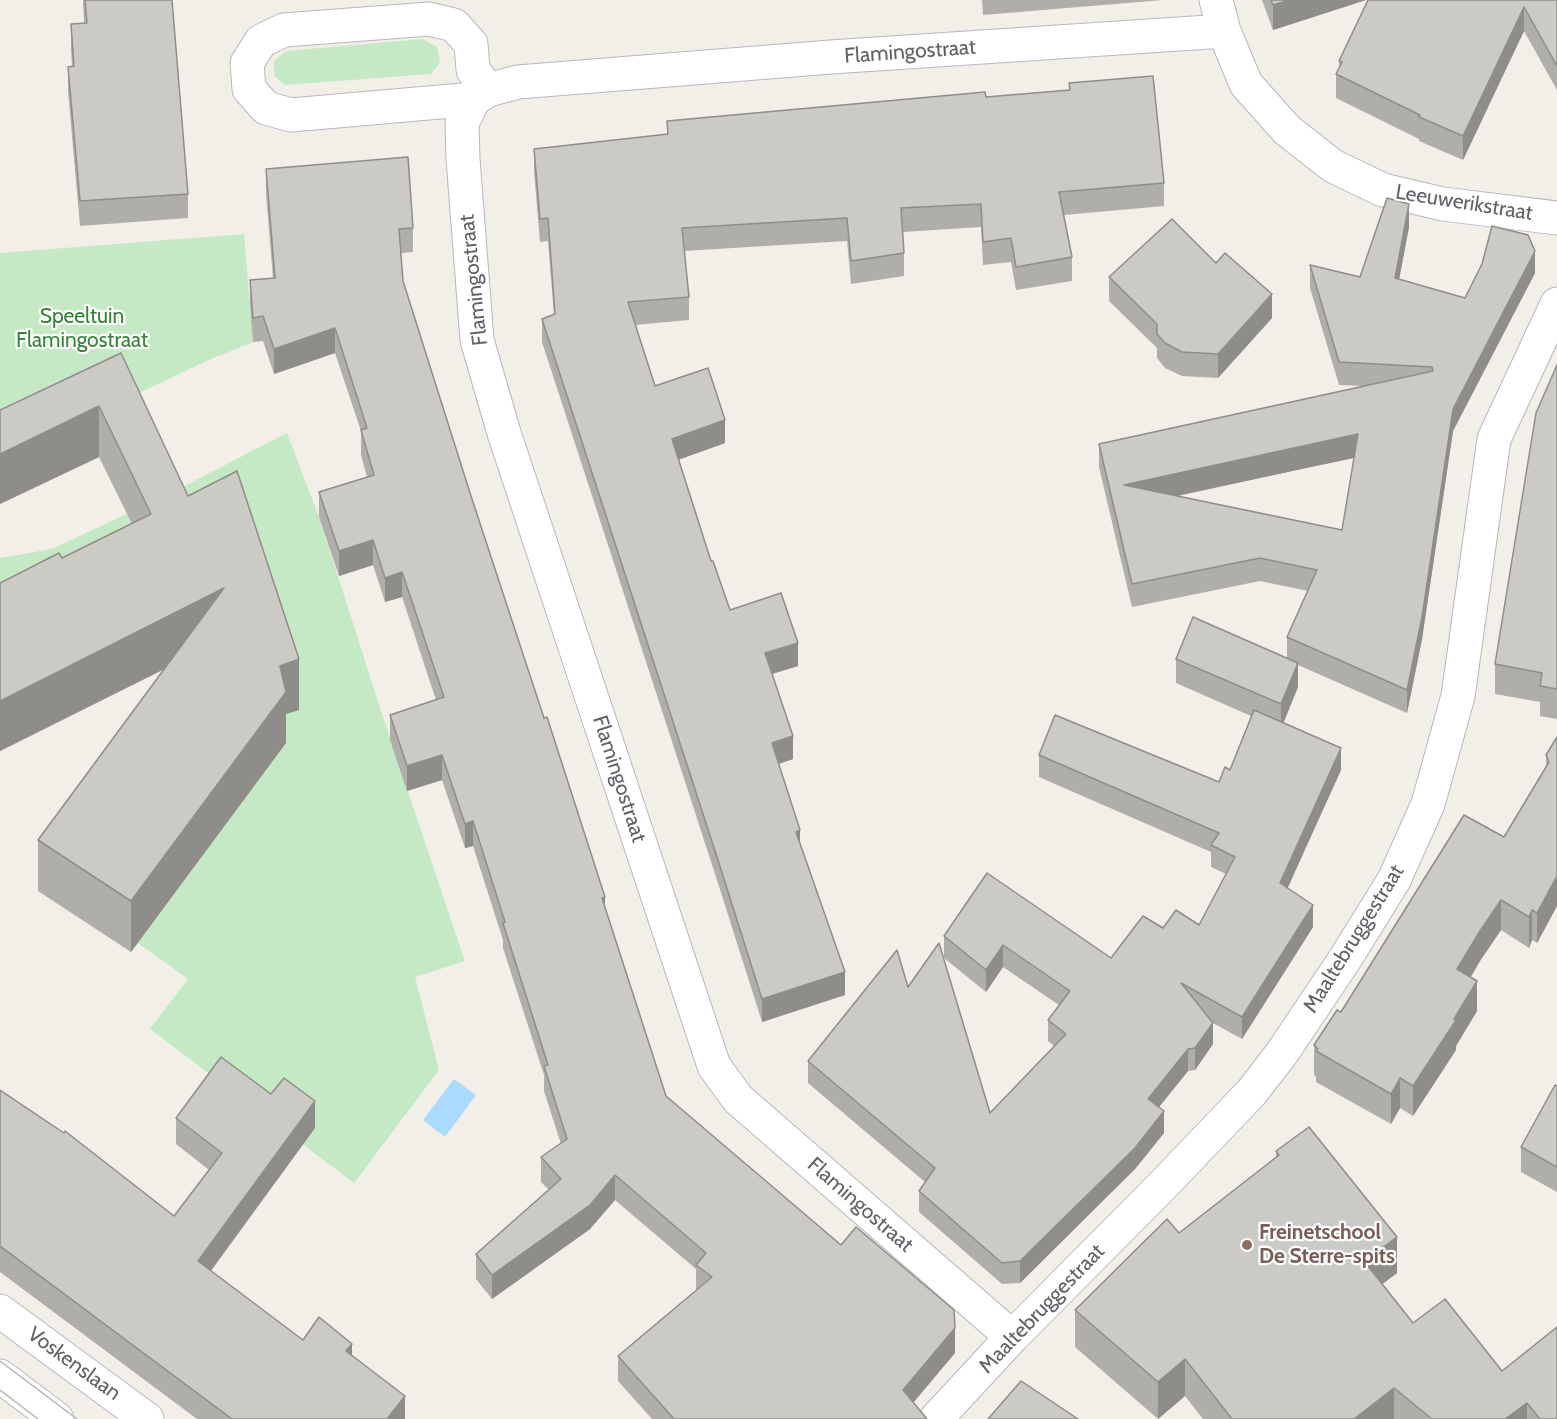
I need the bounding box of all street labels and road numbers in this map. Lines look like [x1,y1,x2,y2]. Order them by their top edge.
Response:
street label: Flamingostraat [843,35,977,69]
street label: Leeuwerikstraat [1394,180,1534,226]
street label: Flamingostraat [455,213,493,347]
street label: Flamingostraat [587,712,651,846]
street label: Maaltebruggestraat [1298,860,1410,1018]
street label: Flamingostraat [802,1152,918,1258]
street label: Maaltebruggestraat [974,1239,1110,1379]
street label: Voskenslaan [23,1322,125,1406]

